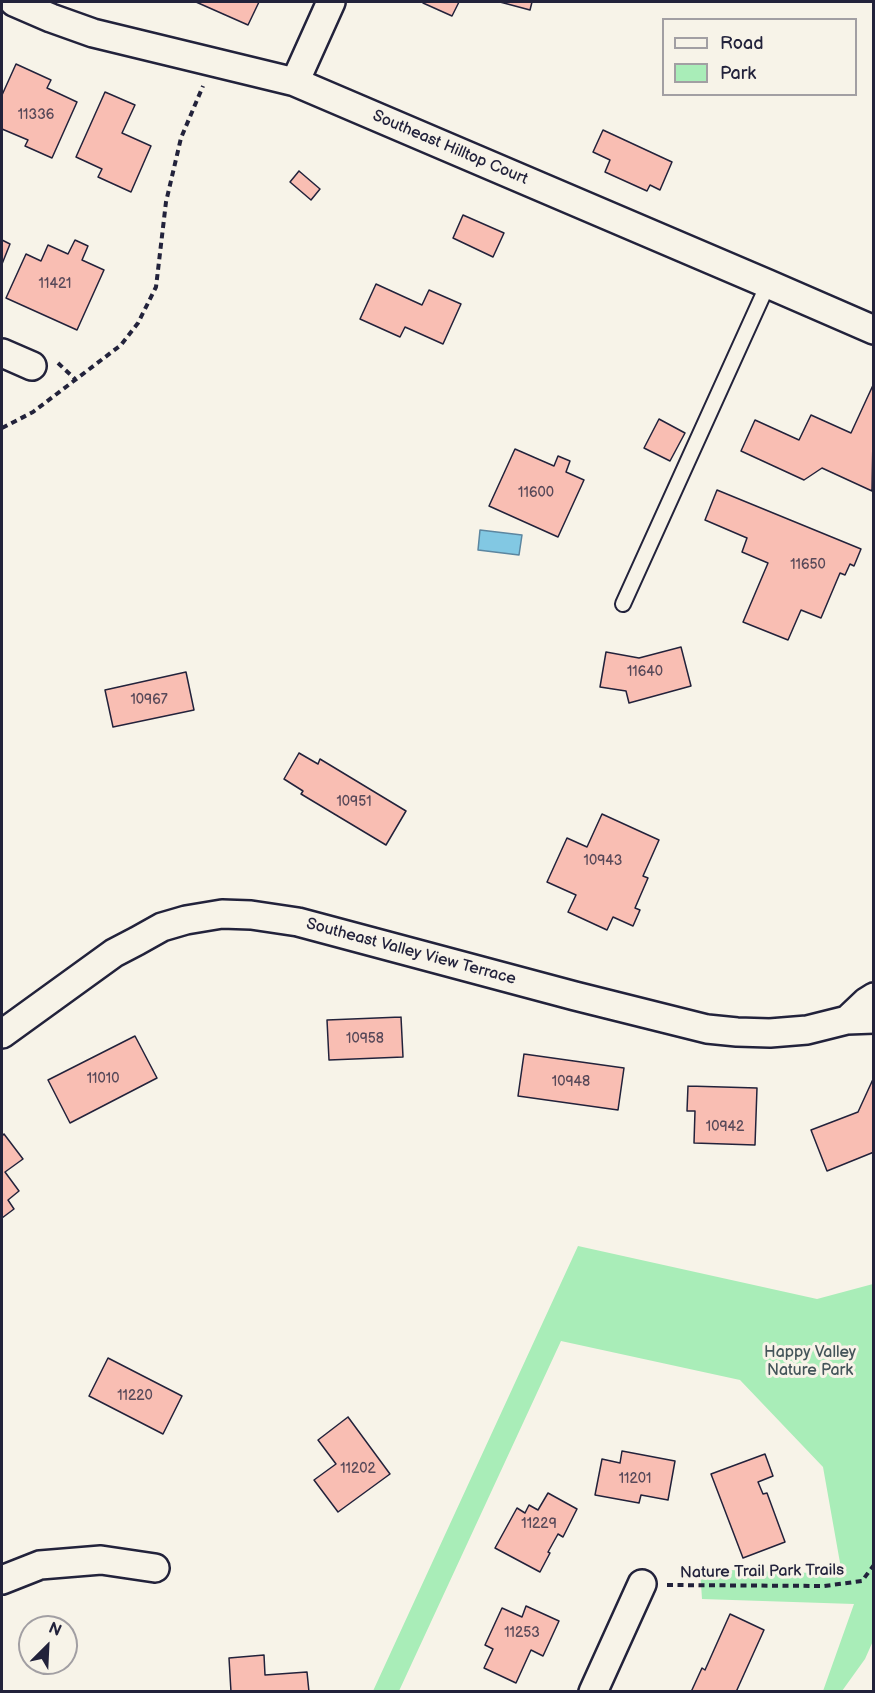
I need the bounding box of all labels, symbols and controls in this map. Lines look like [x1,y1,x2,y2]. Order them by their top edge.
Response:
legend [662,18,857,96]
text: Road [720,33,764,54]
text: Park [720,63,756,84]
house number: 11336 [18,107,54,123]
street label: Southeast Hilltop Court [370,107,530,189]
house number: 11421 [39,276,71,292]
house number: 11600 [518,485,554,501]
house number: 11650 [790,557,826,573]
house number: 11640 [627,664,663,680]
house number: 10967 [130,692,168,708]
house number: 10951 [336,794,372,810]
house number: 10943 [584,853,622,869]
street label: Southeast Valley View Terrace [304,915,518,989]
house number: 10958 [346,1031,384,1047]
house number: 11010 [87,1071,119,1087]
house number: 10948 [552,1074,590,1090]
house number: 10942 [706,1119,744,1135]
park label: Happy Valley Nature Park [764,1343,856,1381]
house number: 11220 [117,1388,153,1404]
house number: 11202 [340,1461,376,1477]
house number: 11201 [619,1471,651,1487]
house number: 11229 [521,1516,557,1532]
street label: Nature Trail Park Trails [680,1561,844,1583]
north arrow [18,1615,78,1675]
text: N [45,1619,64,1641]
house number: 11253 [504,1625,540,1641]

